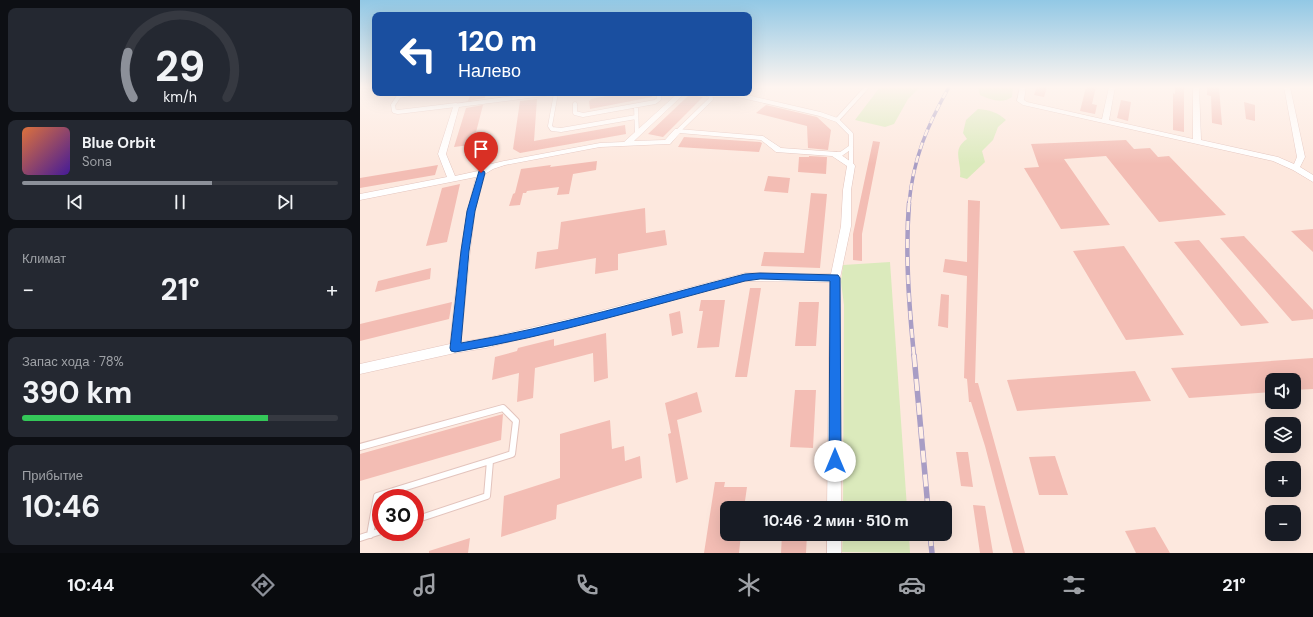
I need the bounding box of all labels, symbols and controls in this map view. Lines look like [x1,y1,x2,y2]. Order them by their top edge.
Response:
text: 120 m [458,23,537,60]
icon: left [392,28,444,80]
text: 29 [155,40,205,94]
text: Налево [458,59,521,83]
text: km/h [163,88,197,106]
pin [464,132,498,173]
text: Blue Orbit [82,133,156,153]
icon: arrive [470,138,492,160]
text: Sona [82,153,112,170]
icon: previous [64,191,86,213]
icon: pause [169,191,191,213]
icon: next [274,191,296,213]
text: Климат [22,250,66,267]
text: 21° [160,270,200,309]
text: − [22,275,34,304]
text: + [326,275,338,304]
text: Запас хода · 78% [22,353,124,370]
text: 390 km [22,373,132,412]
map controls [1265,373,1301,541]
button: sound [1265,373,1301,409]
button: layers [1265,417,1301,453]
position arrow [814,440,856,482]
button: + [1265,461,1301,497]
text: Прибытие [22,467,83,484]
text: 10:46 [22,487,100,526]
speed limit sign: 30 [372,489,424,541]
button: − [1265,505,1301,541]
text: 10:46 · 2 мин · 510 m [763,511,909,531]
icon: directions [249,571,277,599]
icon: music [411,571,439,599]
icon: phone [573,571,601,599]
icon: climate [735,571,763,599]
icon: car [898,571,926,599]
icon: filters [1060,571,1088,599]
text: 10:44 [67,573,114,597]
text: 21° [1222,573,1246,597]

